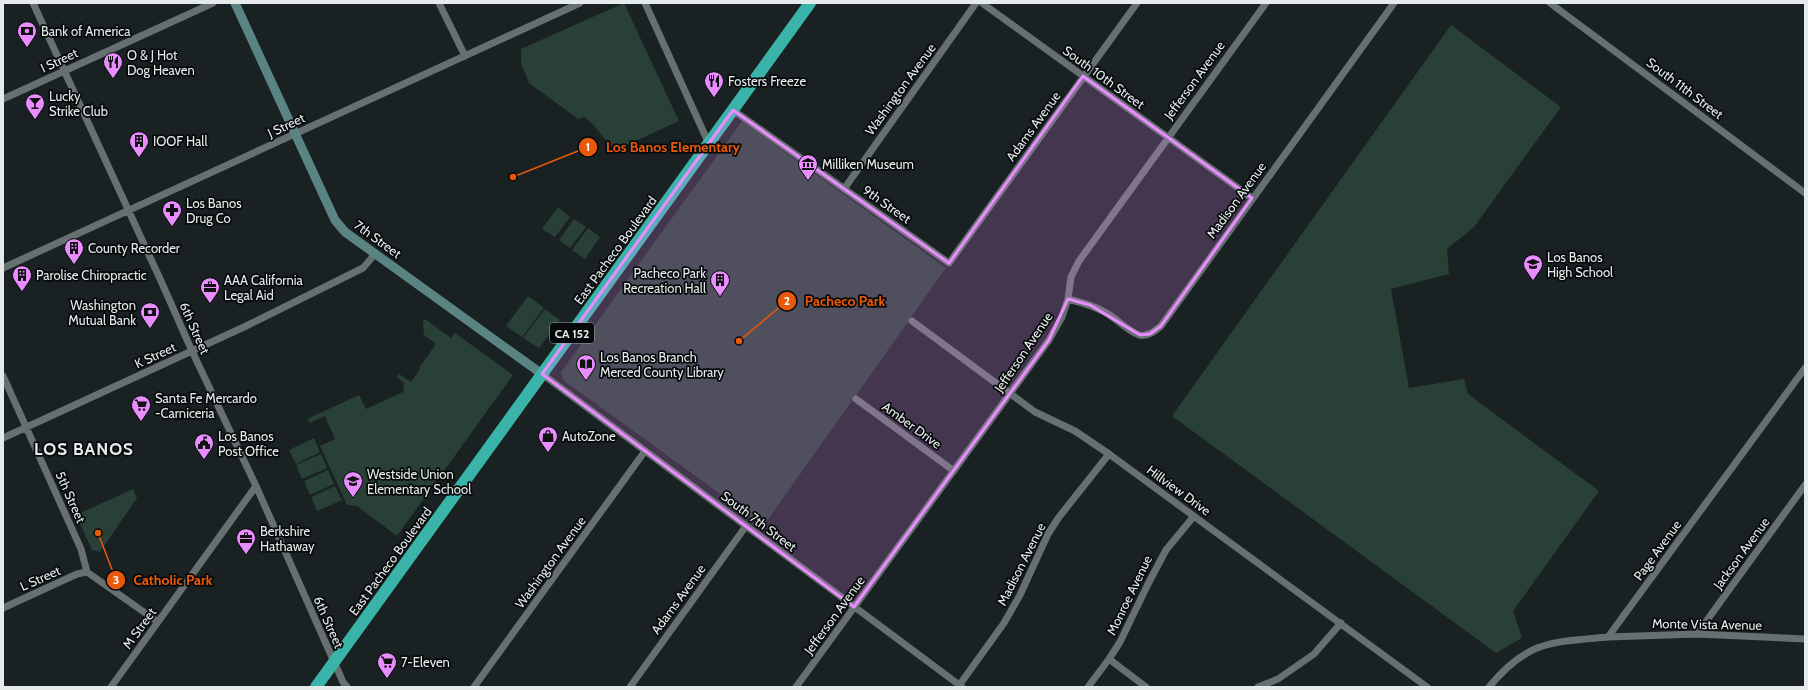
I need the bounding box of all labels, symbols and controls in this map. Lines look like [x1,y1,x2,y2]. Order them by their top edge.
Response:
bank icon: Bank of America [16,20,38,48]
place label: Bank of America [41,23,131,39]
street label: Jefferson Avenue [1160,37,1228,123]
street label: Washington Avenue [861,40,939,138]
street label: South 10th Street [1060,42,1148,112]
street label: I Street [38,44,81,76]
place label: O & J Hot Dog Heaven [127,47,195,78]
restaurant icon: O & J Hot Dog Heaven [102,51,124,79]
street label: South 11th Street [1643,54,1727,122]
restaurant icon: Fosters Freeze [703,70,725,98]
place label: Fosters Freeze [728,73,807,89]
place label: Lucky Strike Club [49,88,108,119]
street label: Adams Avenue [1002,88,1064,164]
bar icon: Lucky Strike Club [24,92,46,120]
street label: J Street [264,109,308,141]
building icon: IOOF Hall [128,130,150,158]
place label: IOOF Hall [153,133,207,149]
callout: Los Banos Elementary [578,134,748,160]
text: Los Banos Elementary [606,138,741,156]
text: 1 [586,139,590,154]
museum icon: Milliken Museum [797,153,819,181]
place label: Milliken Museum [822,156,914,172]
street label: Madison Avenue [1203,158,1269,241]
street label: 9th Street [860,182,915,227]
street label: East Pacheco Boulevard [570,193,660,307]
place label: Los Banos Drug Co [186,195,242,226]
pharmacy icon: Los Banos Drug Co [161,199,183,227]
street label: 7th Street [351,217,405,262]
building icon: County Recorder [63,237,85,265]
place label: County Recorder [88,240,181,256]
place label: Los Banos High School [1547,249,1613,280]
school or university icon: Los Banos High School [1522,253,1544,281]
building icon: Parolise Chiropractic [11,264,33,292]
place label: Pacheco Park Recreation Hall [623,265,706,296]
place label: Parolise Chiropractic [36,267,147,283]
building icon: Pacheco Park Recreation Hall [709,269,731,297]
place label: AAA California Legal Aid [224,272,303,303]
office icon: AAA California Legal Aid [199,276,221,304]
callout: Pacheco Park [777,288,893,314]
text: Pacheco Park [805,292,885,310]
text: 2 [784,293,790,308]
place label: Washington Mutual Bank [68,297,136,328]
street label: 6th Street [176,300,214,357]
bank icon: Washington Mutual Bank [139,301,161,329]
street label: Jefferson Avenue [990,309,1056,396]
road number: CA 152 [550,323,594,343]
street label: K Street [132,338,179,371]
place label: Los Banos Branch Merced County Library [600,349,724,380]
library icon: Los Banos Branch Merced County Library [575,353,597,381]
place label: Santa Fe Mercardo -Carniceria [155,390,257,421]
supermarket icon: Santa Fe Mercardo -Carniceria [130,394,152,422]
street label: Amber Drive [879,398,945,452]
shop icon: AutoZone [537,425,559,453]
place label: Los Banos Post Office [218,428,279,459]
place label: AutoZone [562,428,616,444]
public building icon: Los Banos Post Office [193,432,215,460]
district label: LOS BANOS [34,439,134,459]
street label: Hillview Drive [1144,461,1214,519]
place label: Westside Union Elementary School [367,466,471,497]
street label: 5th Street [53,469,90,526]
school or university icon: Westside Union Elementary School [342,470,364,498]
street label: South 7th Street [718,487,800,555]
street label: East Pacheco Boulevard [345,504,435,618]
street label: Washington Avenue [511,513,589,611]
street label: Jackson Avenue [1709,514,1773,593]
street label: Page Avenue [1630,516,1684,583]
street label: Madison Avenue [993,520,1049,608]
place label: Berkshire Hathaway [260,523,315,554]
office icon: Berkshire Hathaway [235,527,257,555]
street label: Monroe Avenue [1103,552,1155,637]
street label: Adams Avenue [647,561,709,637]
street label: L Street [17,562,63,594]
callout: Catholic Park [106,567,221,593]
text: Catholic Park [133,571,213,589]
text: 3 [113,572,119,587]
street label: Jefferson Avenue [800,572,868,658]
street label: 6th Street [310,594,348,651]
street label: M Street [119,604,160,652]
street label: Monte Vista Avenue [1652,615,1762,633]
supermarket icon: 7-Eleven [376,651,398,679]
place label: 7-Eleven [401,654,450,670]

